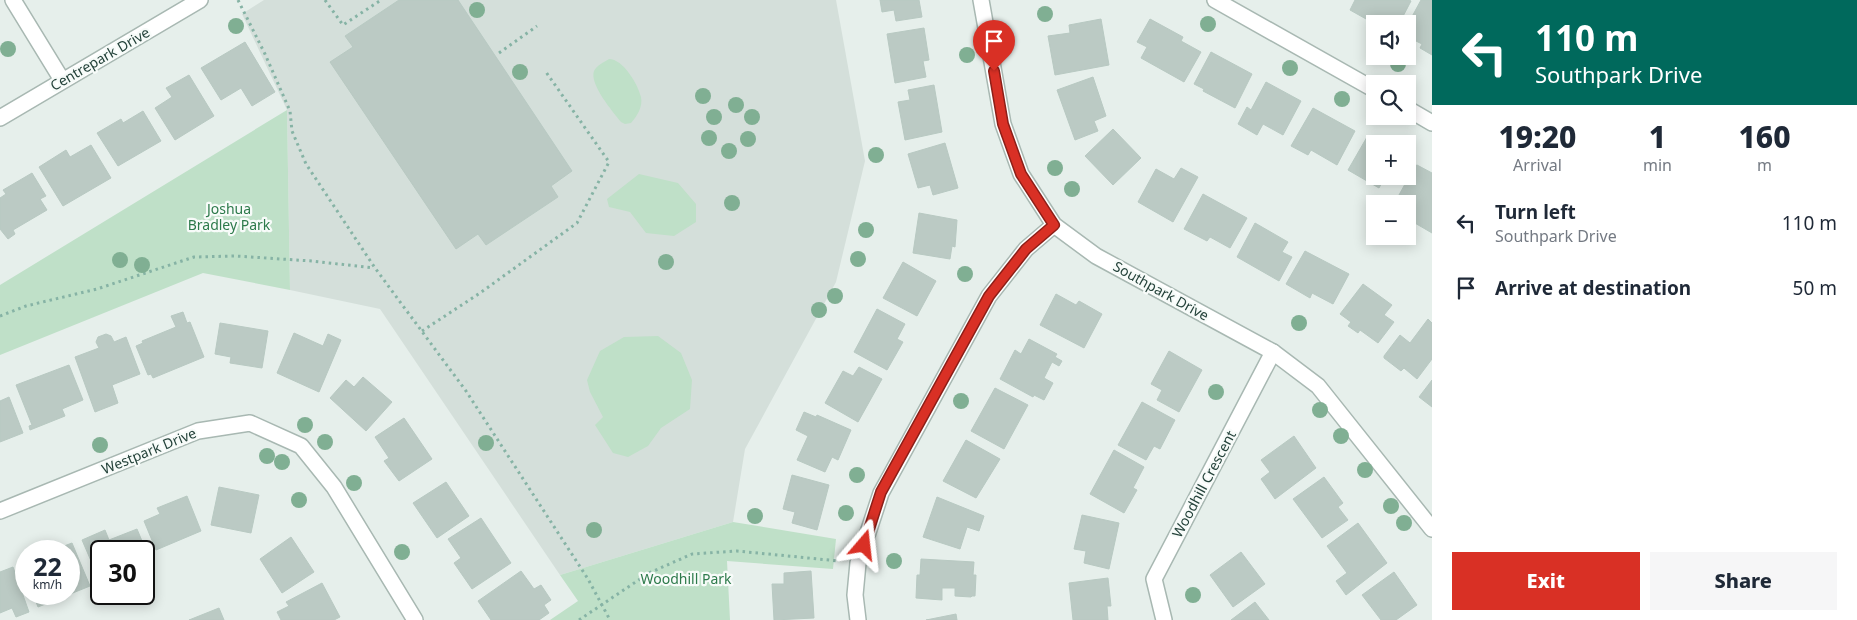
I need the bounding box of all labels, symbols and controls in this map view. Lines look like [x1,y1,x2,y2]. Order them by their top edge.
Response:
text: 110 m [1535,14,1638,61]
map controls [1366,15,1416,245]
button: sound [1366,15,1416,65]
pin [973,20,1015,71]
icon: left [1452,20,1517,85]
street label: Centrepark Drive [47,22,153,95]
icon: arrive [980,27,1008,55]
text: Southpark Drive [1535,59,1702,89]
button: search [1366,75,1416,125]
text: 19:20 [1499,116,1576,157]
text: 1 [1649,116,1666,157]
text: 160 [1738,116,1790,157]
button: + [1366,135,1416,185]
text: Arrival [1513,154,1562,176]
text: min [1643,154,1672,176]
text: m [1757,154,1772,176]
button: − [1366,195,1416,245]
park label: Joshua Bradley Park [188,199,271,234]
text: Turn left [1495,199,1576,225]
icon: left [1452,209,1480,237]
text: 110 m [1782,210,1837,236]
text: Southpark Drive [1495,225,1617,247]
street label: Southpark Drive [1110,256,1213,325]
icon: arrive [1452,274,1480,302]
text: Arrive at destination [1495,275,1691,301]
text: 50 m [1793,275,1837,301]
street label: Westpark Drive [99,423,199,478]
street label: Woodhill Crescent [1167,427,1240,541]
position arrow [837,518,889,570]
speed limit sign: 30 [90,540,155,605]
text: 22 [33,549,62,583]
button: Exit [1452,552,1640,610]
button: Share [1650,552,1837,610]
park label: Woodhill Park [641,569,732,588]
text: km/h [33,576,62,593]

